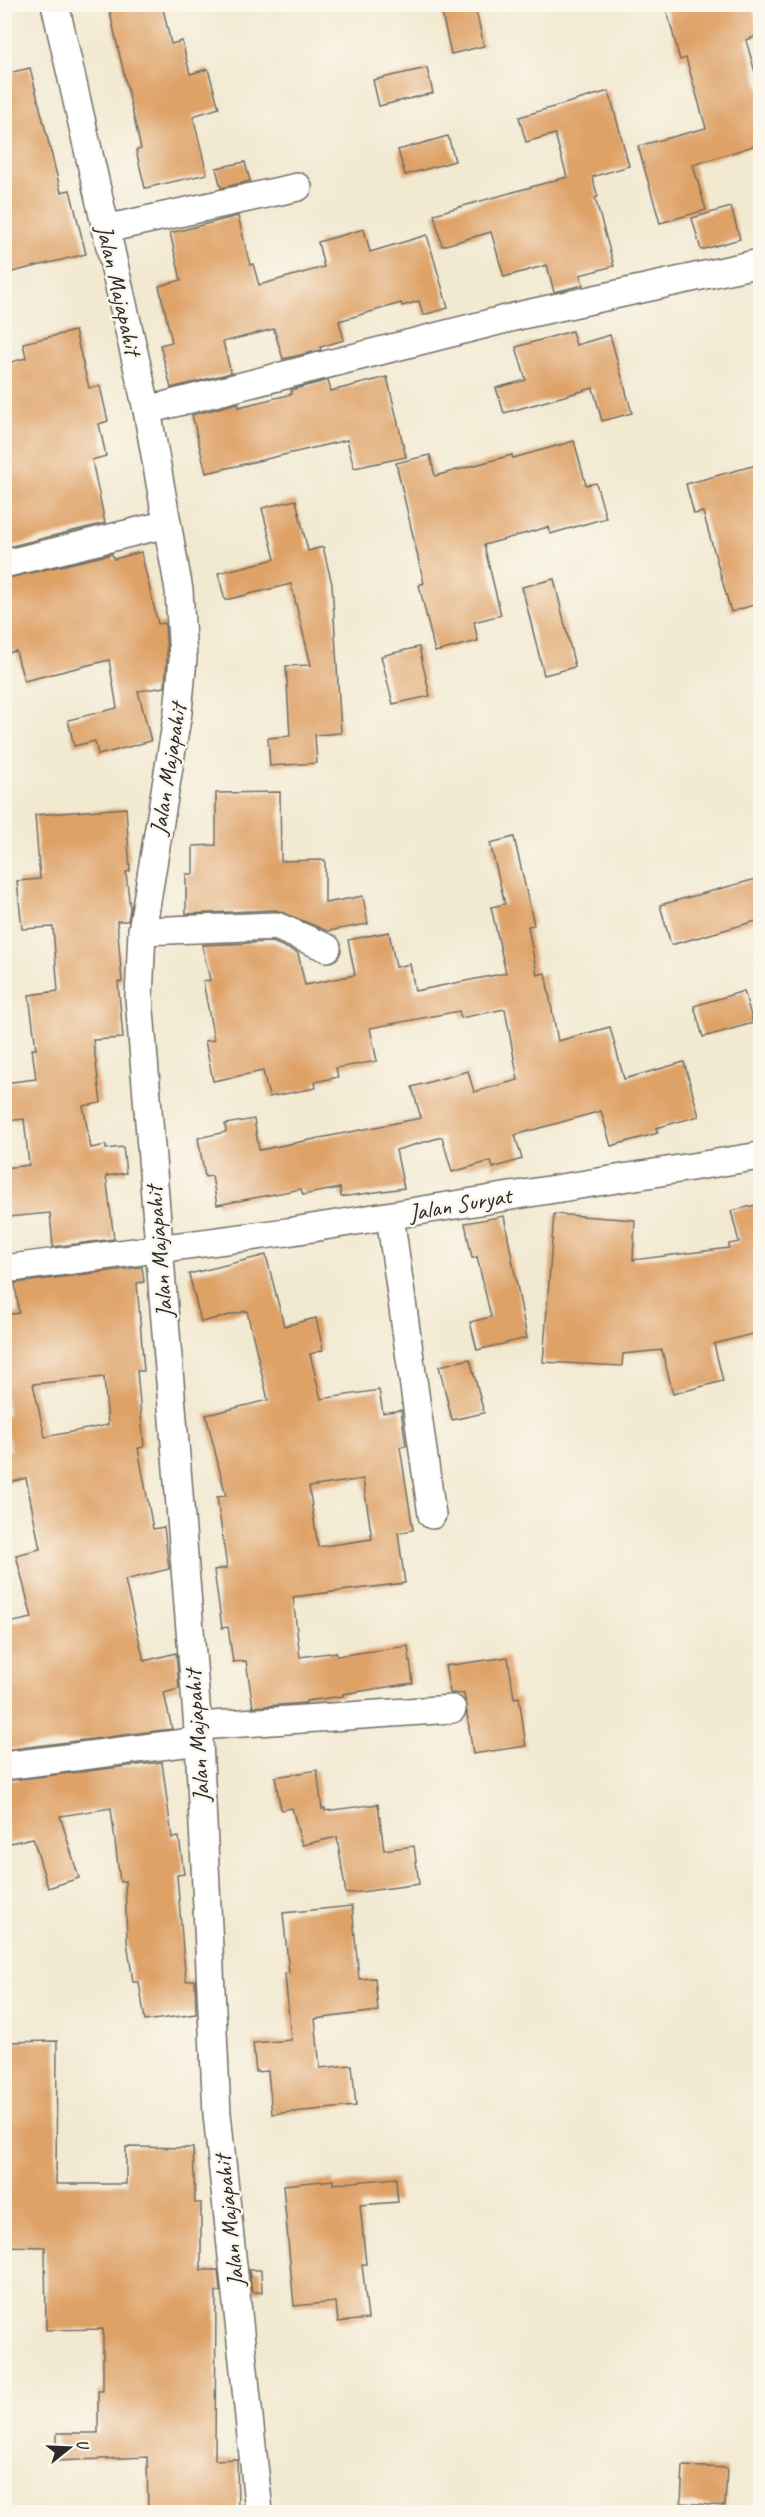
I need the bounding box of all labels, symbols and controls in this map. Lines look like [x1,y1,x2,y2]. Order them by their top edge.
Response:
street label: Jalan Majapahit [89,221,149,361]
street label: Jalan Majapahit [143,698,194,838]
street label: Jalan Suryat [405,1180,516,1228]
street label: Jalan Majapahit [138,1182,180,1320]
street label: Jalan Majapahit [177,1666,217,1804]
street label: Jalan Majapahit [207,2151,251,2289]
north arrow [39,2418,99,2478]
text: U [72,2437,94,2454]

